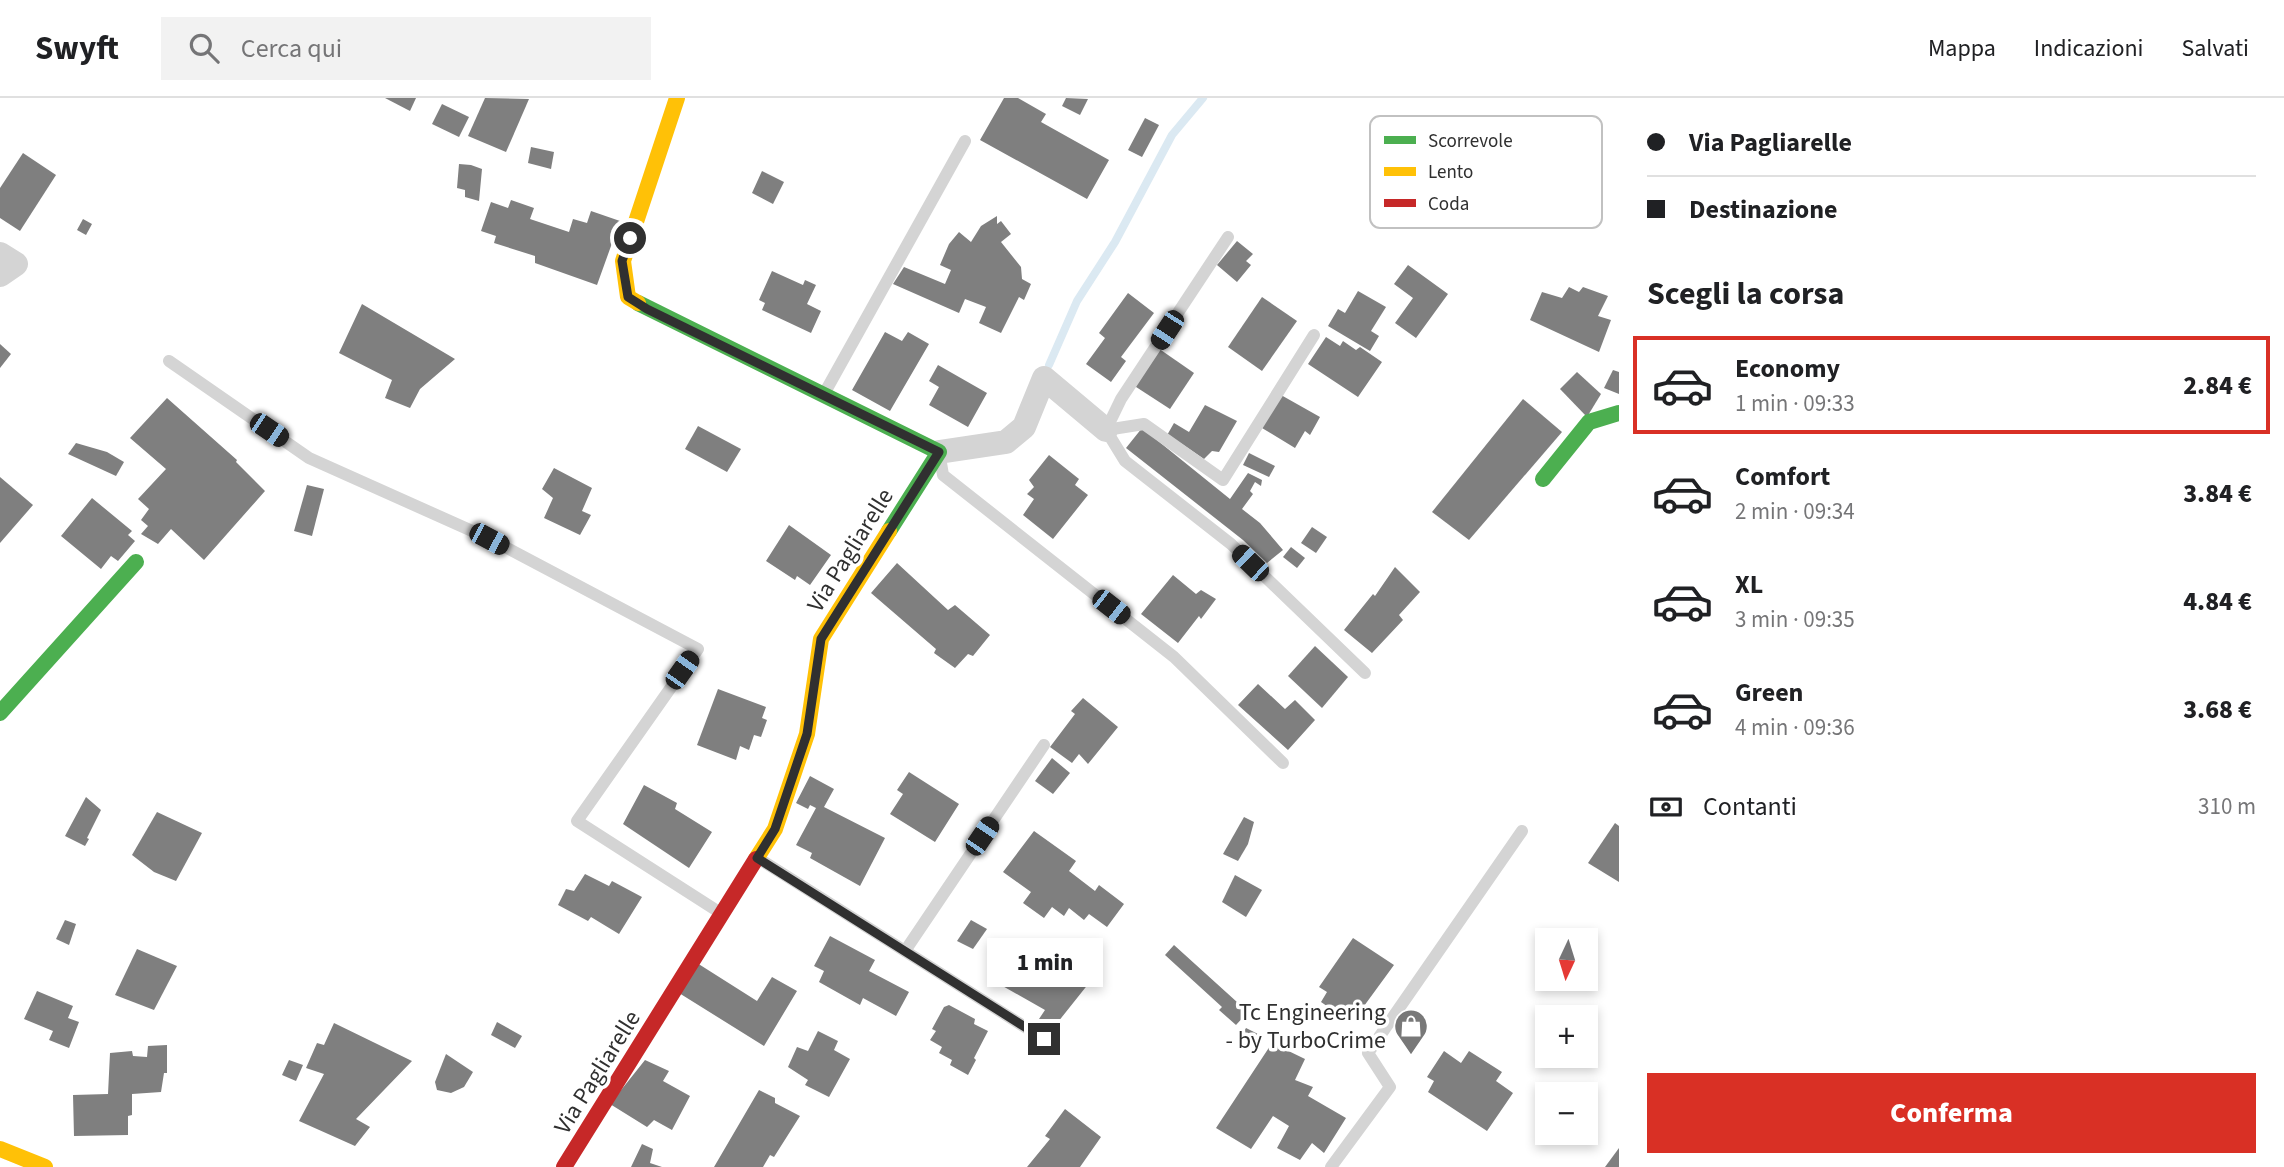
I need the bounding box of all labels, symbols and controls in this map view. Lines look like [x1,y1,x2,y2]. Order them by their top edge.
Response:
search box [161,17,651,80]
text: Swyft [35,25,119,72]
icon: search [185,29,223,67]
text: Cerca qui [241,30,342,67]
text: Mappa [1928,31,1996,66]
text: Indicazioni [2034,31,2143,66]
text: Salvati [2181,31,2249,66]
legend [1370,116,1602,228]
text: Via Pagliarelle [1689,124,1852,161]
text: Scorrevole [1428,128,1513,155]
text: Lento [1428,159,1473,186]
text: Coda [1428,191,1469,218]
text: Destinazione [1689,191,1838,228]
route start [614,222,646,254]
text: Scegli la corsa [1647,271,1844,317]
car [1147,307,1188,353]
text: Economy [1735,350,1840,387]
icon: car [1651,354,1714,417]
text: 2.84 € [2183,367,2252,404]
text: 1 min · 09:33 [1735,387,1855,420]
car [246,410,293,450]
text: Comfort [1735,458,1830,495]
icon: car [1651,462,1714,525]
text: 3.84 € [2183,475,2252,512]
street label: Via Pagliarelle [798,482,902,619]
text: 2 min · 09:34 [1735,495,1855,528]
car [466,520,513,558]
car [1228,541,1273,585]
text: XL [1735,566,1763,603]
icon: car [1651,570,1714,633]
text: 4.84 € [2183,583,2252,620]
car [1088,586,1135,628]
text: 3 min · 09:35 [1735,603,1855,636]
car [662,647,703,693]
text: Green [1735,674,1803,711]
icon: car [1651,678,1714,741]
text: 3.68 € [2183,691,2252,728]
text: 4 min · 09:36 [1735,711,1855,744]
icon: cash [1647,788,1685,826]
text: Contanti [1703,788,1797,825]
text: 310 m [2198,790,2256,823]
car [962,813,1003,859]
north arrow [1535,928,1598,990]
map controls [1535,928,1598,1145]
callout: 1 min [986,937,1102,986]
text: 1 min [1017,946,1073,979]
place label: Tc Engineering - by TurboCrime [1225,995,1386,1058]
street label: Via Pagliarelle [545,1004,649,1141]
button: + [1535,1005,1598,1068]
shop icon: Tc Engineering - by TurboCrime [1392,1007,1430,1056]
route end [1028,1023,1060,1055]
button: Conferma [1647,1073,2256,1153]
button: − [1535,1082,1598,1145]

